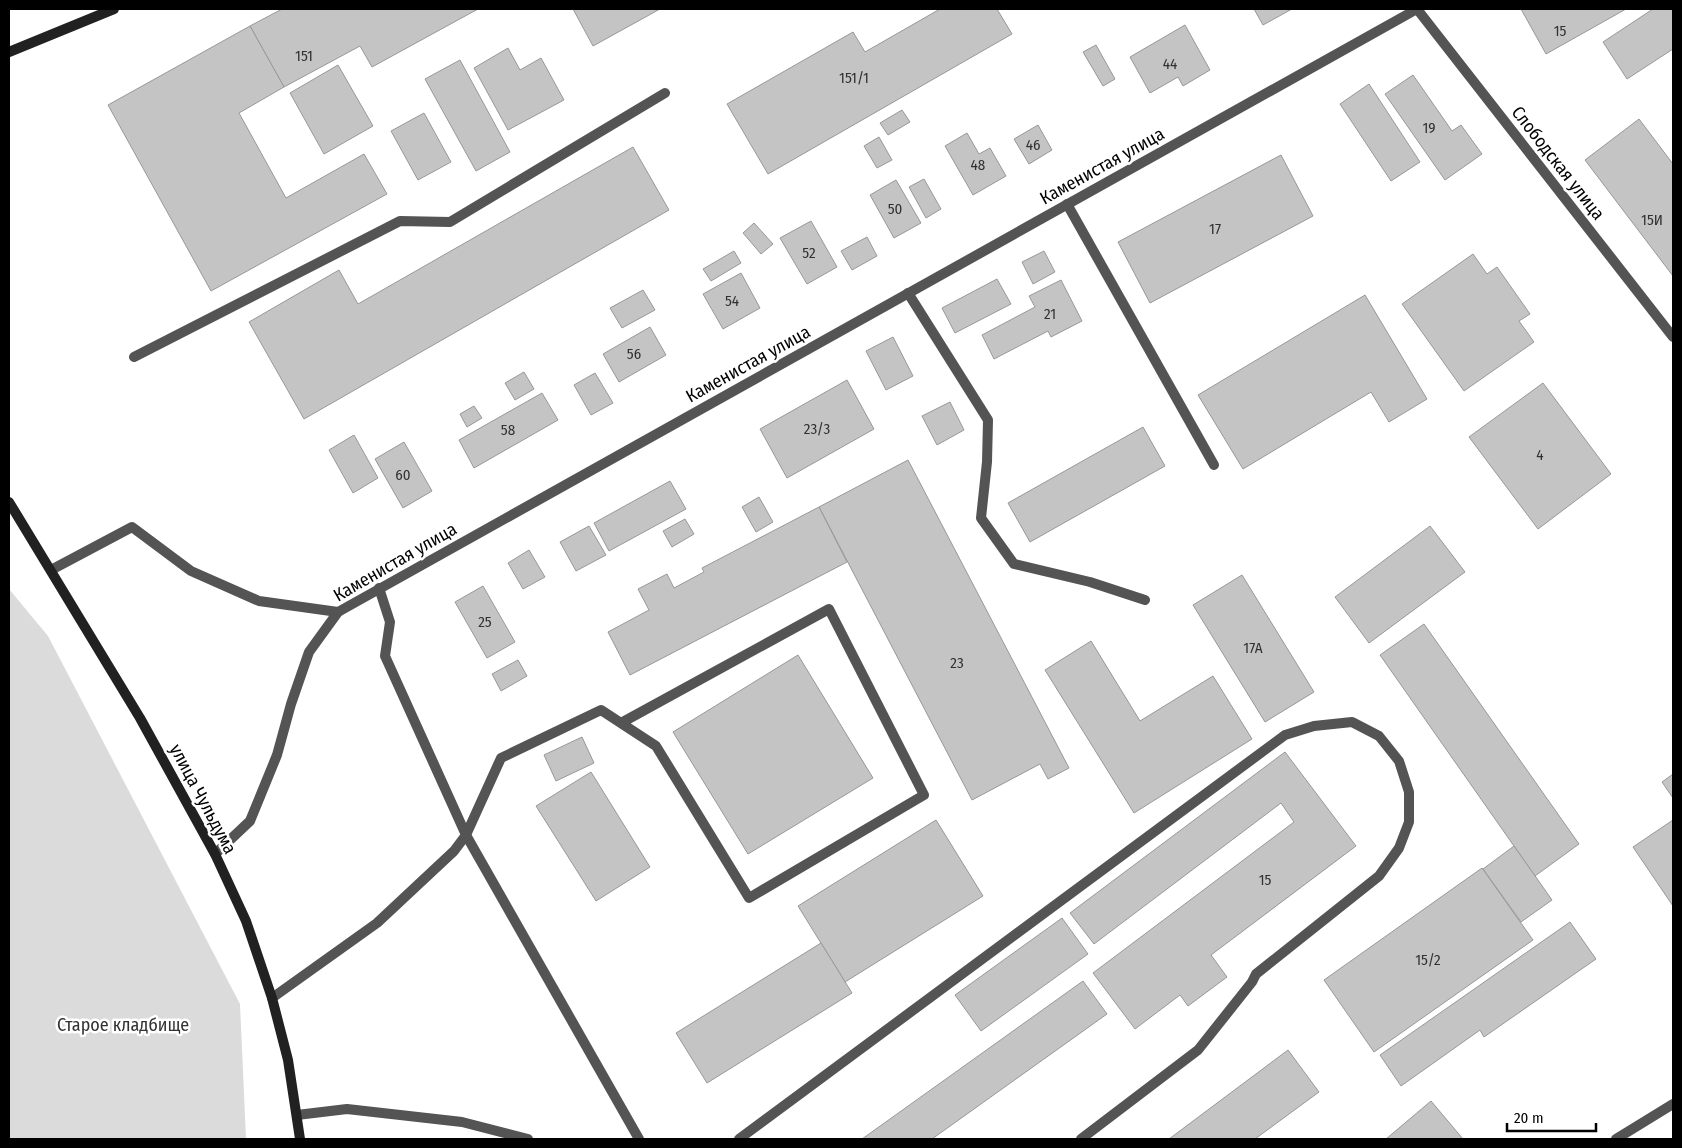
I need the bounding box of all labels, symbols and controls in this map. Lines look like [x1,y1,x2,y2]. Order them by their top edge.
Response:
house number: 15 [1554,22,1566,40]
house number: 151 [295,47,313,65]
house number: 44 [1163,55,1177,73]
house number: 151/1 [839,69,869,87]
street label: Слободская улица [1507,102,1609,224]
house number: 19 [1422,119,1436,137]
street label: Каменистая улица [1036,123,1168,209]
house number: 46 [1026,136,1040,154]
house number: 48 [971,156,985,174]
house number: 50 [888,200,902,218]
house number: 15И [1641,211,1663,229]
house number: 17 [1209,220,1221,238]
house number: 52 [802,244,816,262]
house number: 54 [725,292,739,310]
house number: 21 [1044,305,1056,323]
street label: Каменистая улица [682,321,814,407]
house number: 56 [627,345,641,363]
house number: 23/3 [804,420,830,438]
house number: 58 [501,421,515,439]
house number: 4 [1536,446,1544,464]
house number: 60 [395,466,411,484]
street label: Каменистая улица [329,518,461,606]
house number: 25 [478,613,492,631]
house number: 17А [1243,639,1263,657]
house number: 23 [950,654,964,672]
street label: улица Чульдума [165,740,241,858]
house number: 15 [1259,871,1271,889]
house number: 15/2 [1415,951,1441,969]
park label: Старое кладбище [57,1014,189,1036]
scale bar [1507,1100,1596,1132]
text: 20 m [1514,1109,1544,1127]

